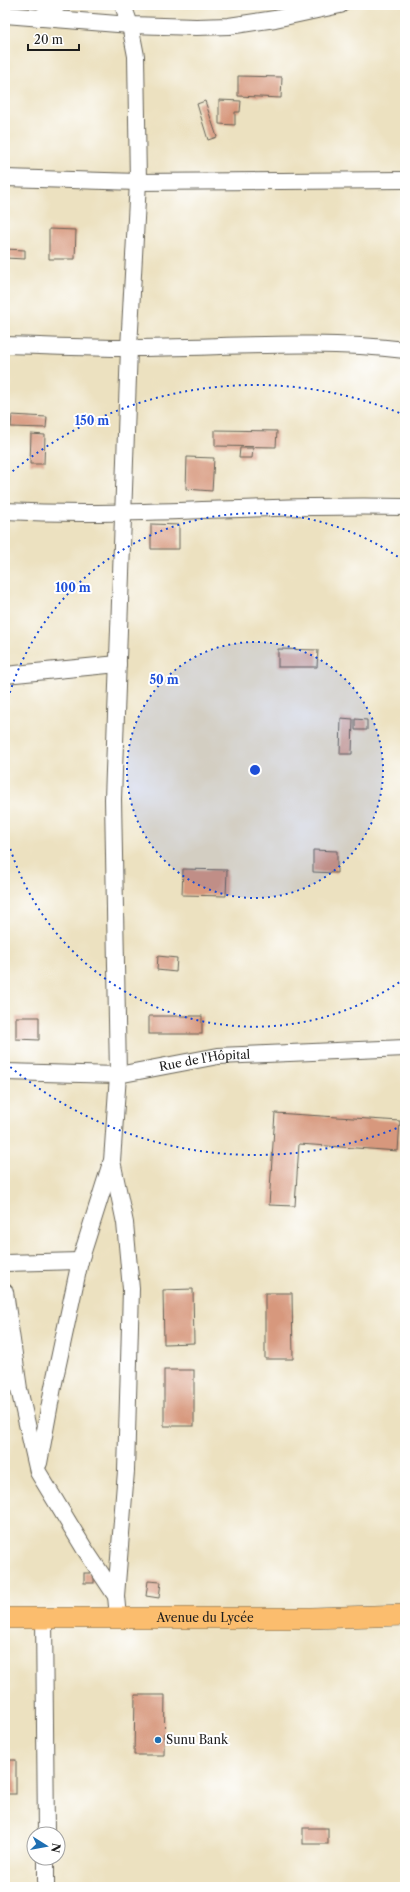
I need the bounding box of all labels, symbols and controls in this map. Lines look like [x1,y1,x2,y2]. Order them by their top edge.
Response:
scale bar [28,26,79,52]
text: 20 m [34,32,63,47]
text: 150 m [75,413,109,428]
text: 100 m [55,580,91,595]
text: 50 m [149,672,179,687]
centre of rings [248,763,262,777]
street label: Rue de l'Hôpital [158,1047,251,1074]
street label: Avenue du Lycée [155,1610,254,1625]
place label: Sunu Bank [166,1732,229,1747]
marker: Sunu Bank [153,1735,163,1745]
north arrow [26,1826,66,1866]
text: N [48,1842,64,1854]

